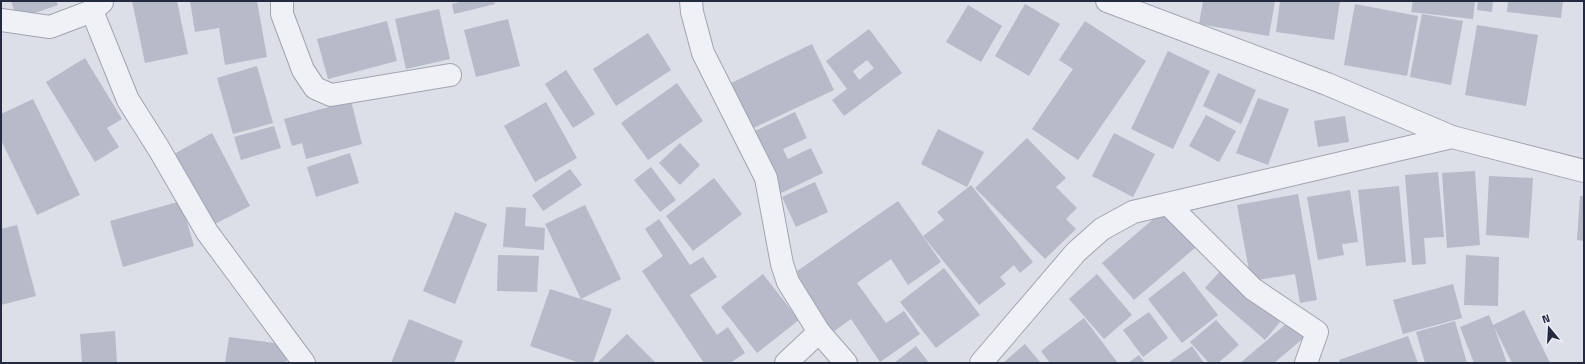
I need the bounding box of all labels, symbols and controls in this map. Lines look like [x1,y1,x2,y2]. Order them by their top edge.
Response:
north arrow [1529,308,1569,348]
text: N [1540,310,1552,327]

